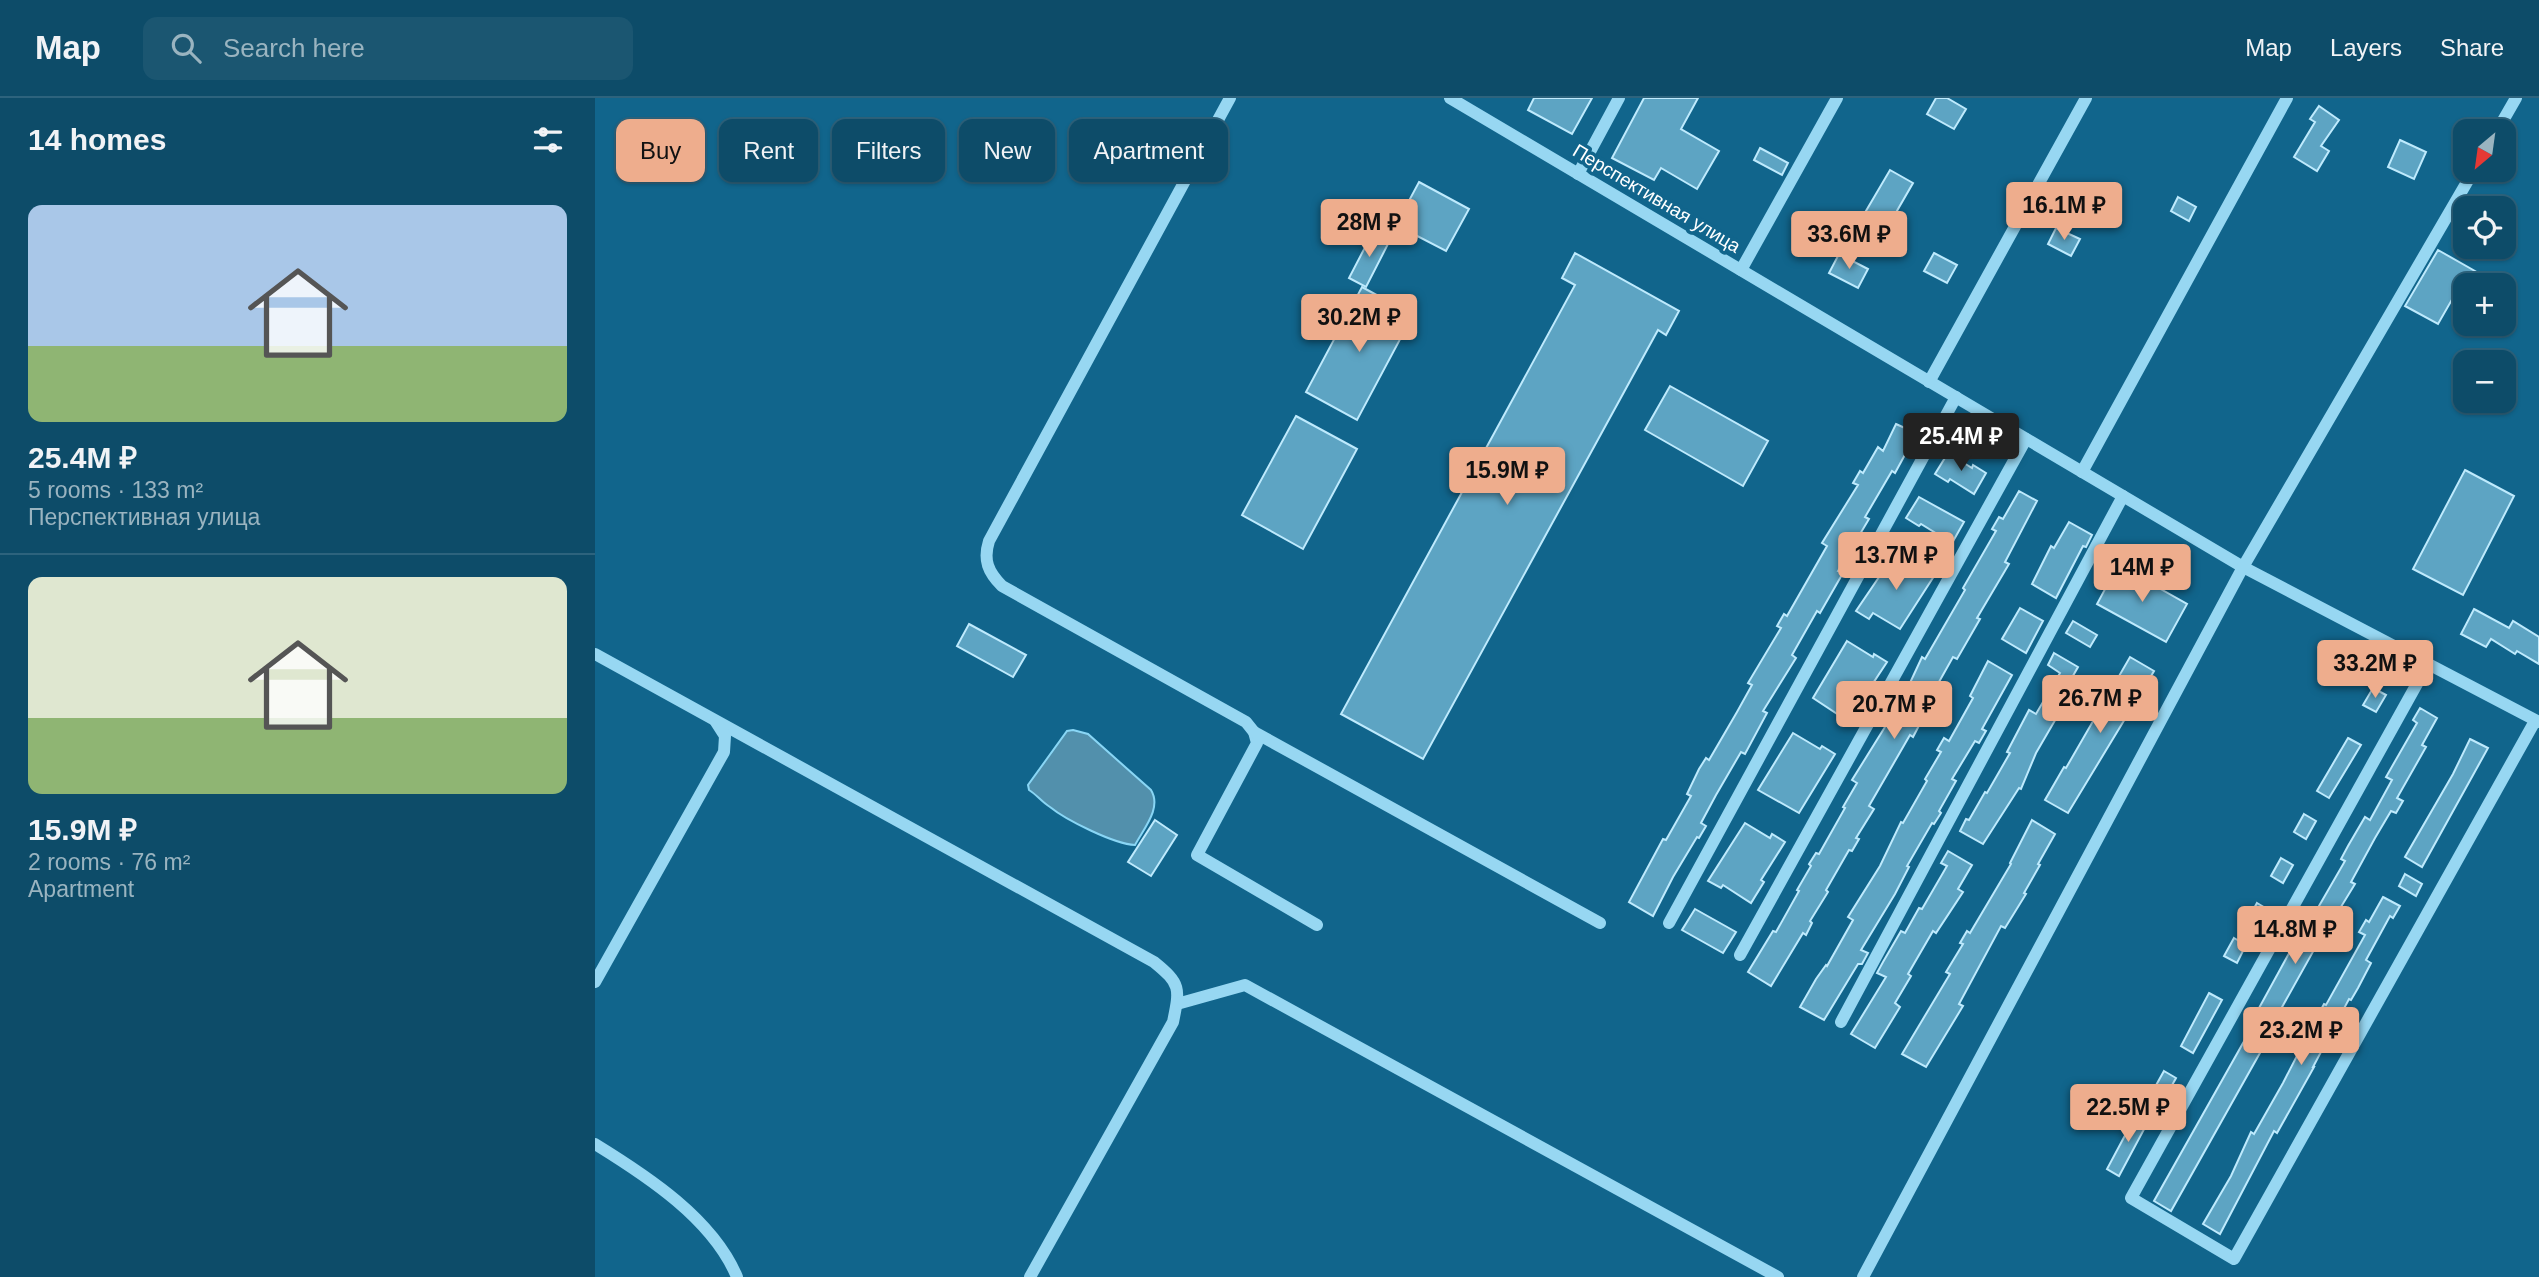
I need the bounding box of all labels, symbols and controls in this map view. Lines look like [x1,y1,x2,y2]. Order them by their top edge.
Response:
search box [143,17,633,80]
text: Map [35,29,101,66]
icon: search [167,29,205,67]
text: Search here [223,33,365,63]
text: Map [2245,34,2292,61]
text: Layers [2330,34,2402,61]
text: Share [2440,34,2504,61]
chip: Buy [616,119,705,182]
chip: Rent [719,119,818,182]
chip: Filters [832,119,945,182]
chip: New [959,119,1055,182]
chip: Apartment [1069,119,1228,182]
north arrow [2453,119,2517,182]
map controls [2453,119,2516,413]
icon: filters [529,121,567,159]
text: 14 homes [28,123,166,156]
street label: Перспективная улица [1569,140,1745,257]
pin: 16.1M ₽ [1999,183,2129,242]
text: 16.1M ₽ [2022,192,2106,218]
button: locate [2453,196,2516,259]
pin: 28M ₽ [1320,200,1418,259]
text: 28M ₽ [1337,209,1401,235]
pin: 33.6M ₽ [1784,212,1914,271]
text: 33.6M ₽ [1807,221,1891,247]
icon: home [235,250,361,376]
button: + [2453,273,2516,336]
pin: 30.2M ₽ [1294,294,1424,354]
text: 30.2M ₽ [1317,304,1401,330]
button: − [2453,350,2516,413]
pin: 25.4M ₽ [1896,414,2026,473]
text: 25.4M ₽ [1919,423,2003,449]
text: 25.4M ₽ [28,441,137,474]
pin: 15.9M ₽ [1442,448,1572,507]
text: 15.9M ₽ [1465,457,1549,483]
text: 5 rooms · 133 m² [28,477,203,503]
text: Перспективная улица [28,504,260,530]
pin: 13.7M ₽ [1831,532,1961,592]
text: 13.7M ₽ [1854,542,1938,568]
pin: 14M ₽ [2093,545,2191,604]
text: 14M ₽ [2110,554,2174,580]
icon: home [235,622,361,748]
pin: 33.2M ₽ [2310,640,2440,700]
text: 33.2M ₽ [2333,650,2417,676]
pin: 26.7M ₽ [2035,676,2165,735]
pin: 20.7M ₽ [1829,682,1959,741]
text: 26.7M ₽ [2058,685,2142,711]
text: 20.7M ₽ [1852,691,1936,717]
text: 15.9M ₽ [28,813,137,846]
text: 2 rooms · 76 m² [28,849,190,875]
text: Apartment [28,876,134,902]
pin: 14.8M ₽ [2230,906,2360,966]
text: 14.8M ₽ [2253,916,2337,942]
pin: 23.2M ₽ [2236,1007,2366,1067]
text: 23.2M ₽ [2259,1017,2343,1043]
pin: 22.5M ₽ [2063,1084,2193,1144]
text: 22.5M ₽ [2086,1094,2170,1120]

